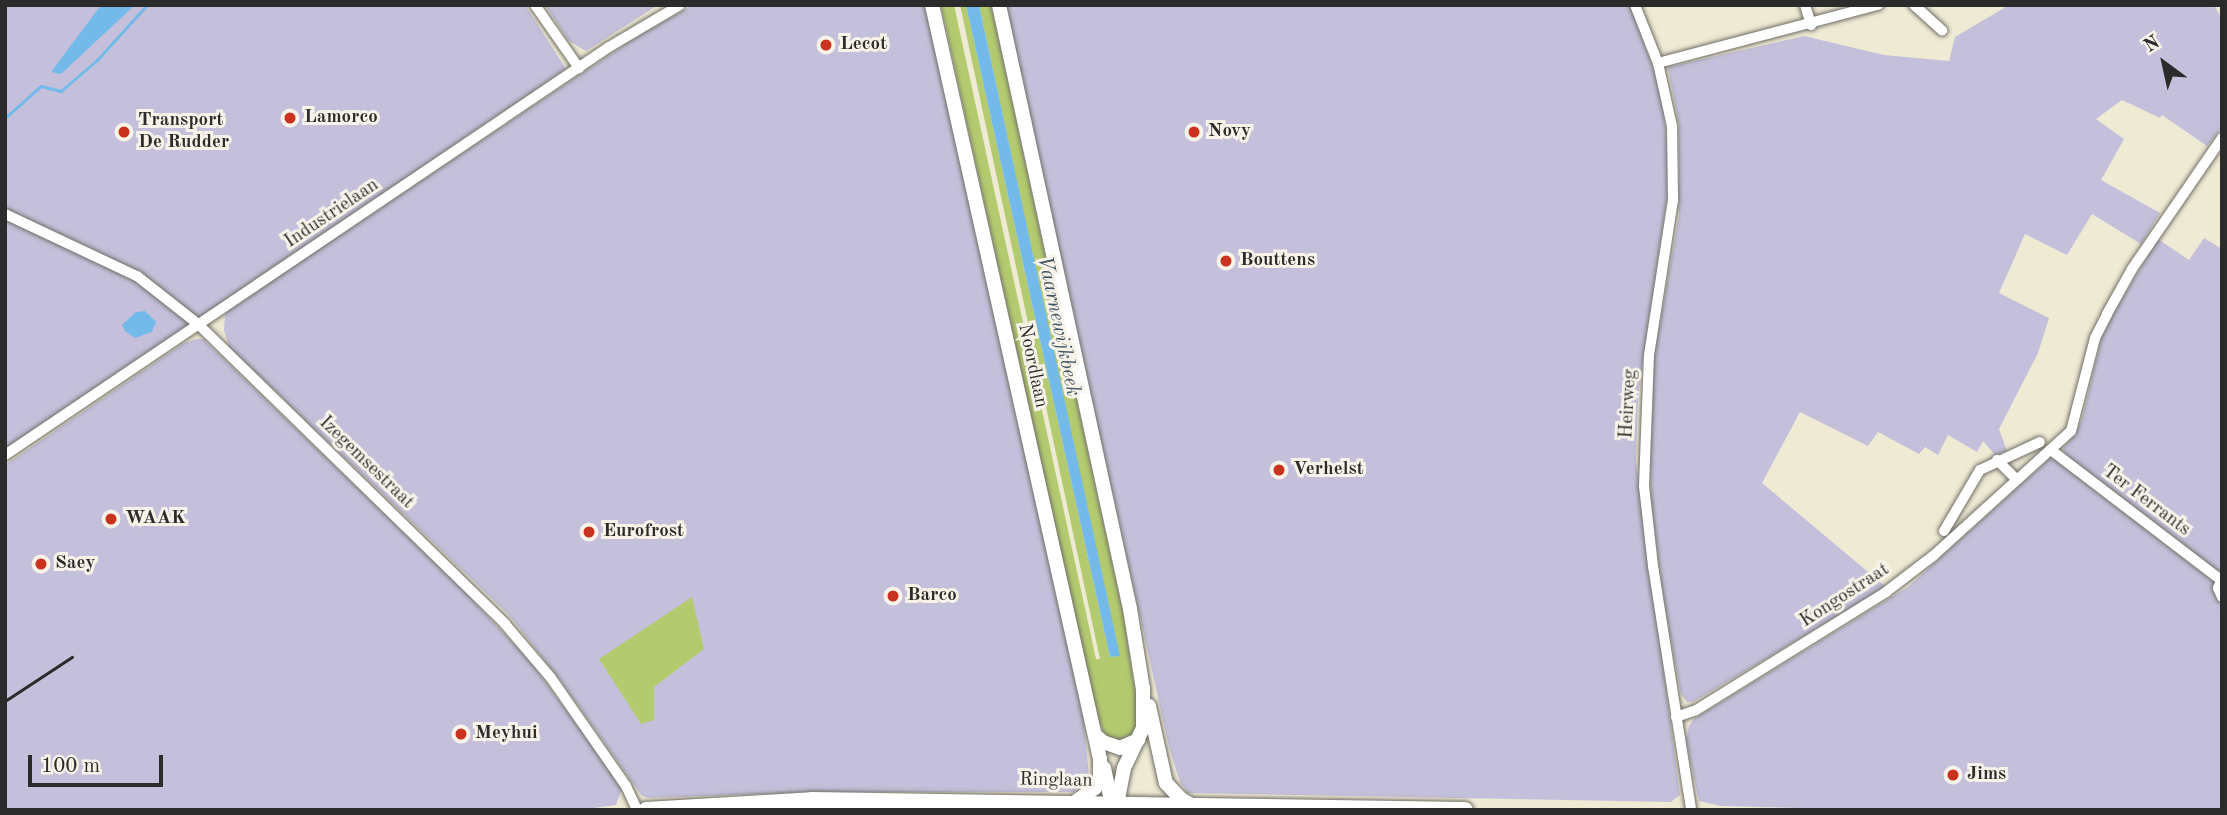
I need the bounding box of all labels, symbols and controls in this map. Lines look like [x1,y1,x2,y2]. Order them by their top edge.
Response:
north arrow [2129,28,2199,98]
text: N [2141,33,2164,57]
place label: Lecot [840,34,887,56]
marker: Lecot [818,37,834,53]
place label: Lamorco [304,107,378,129]
place label: Transport De Rudder [138,110,229,154]
marker: Lamorco [282,110,298,126]
place label: Novy [1208,121,1251,143]
marker: Transport De Rudder [116,124,132,140]
marker: Novy [1186,124,1202,140]
street label: Industrielaan [281,174,383,254]
place label: Bouttens [1240,250,1315,272]
water label: Vaarnewijkbeek [1031,253,1085,399]
marker: Bouttens [1218,253,1234,269]
street label: Noordlaan [1012,322,1052,410]
street label: Heirweg [1616,369,1642,439]
street label: Izegemsestraat [314,412,418,514]
place label: Verhelst [1293,459,1364,481]
street label: Ter Ferrants [2097,460,2195,542]
marker: Verhelst [1271,462,1287,478]
place label: WAAK [125,508,186,530]
marker: WAAK [103,511,119,527]
place label: Eurofrost [603,521,684,543]
marker: Eurofrost [581,524,597,540]
place label: Saey [55,553,95,575]
marker: Saey [33,556,49,572]
street label: Kongostraat [1796,559,1894,633]
place label: Barco [907,585,957,607]
marker: Barco [885,588,901,604]
place label: Meyhui [475,723,538,745]
marker: Meyhui [453,726,469,742]
scale bar [32,742,166,786]
text: 100 m [41,756,100,777]
place label: Jims [1967,764,2006,786]
marker: Jims [1945,767,1961,783]
street label: Ringlaan [1019,769,1093,793]

